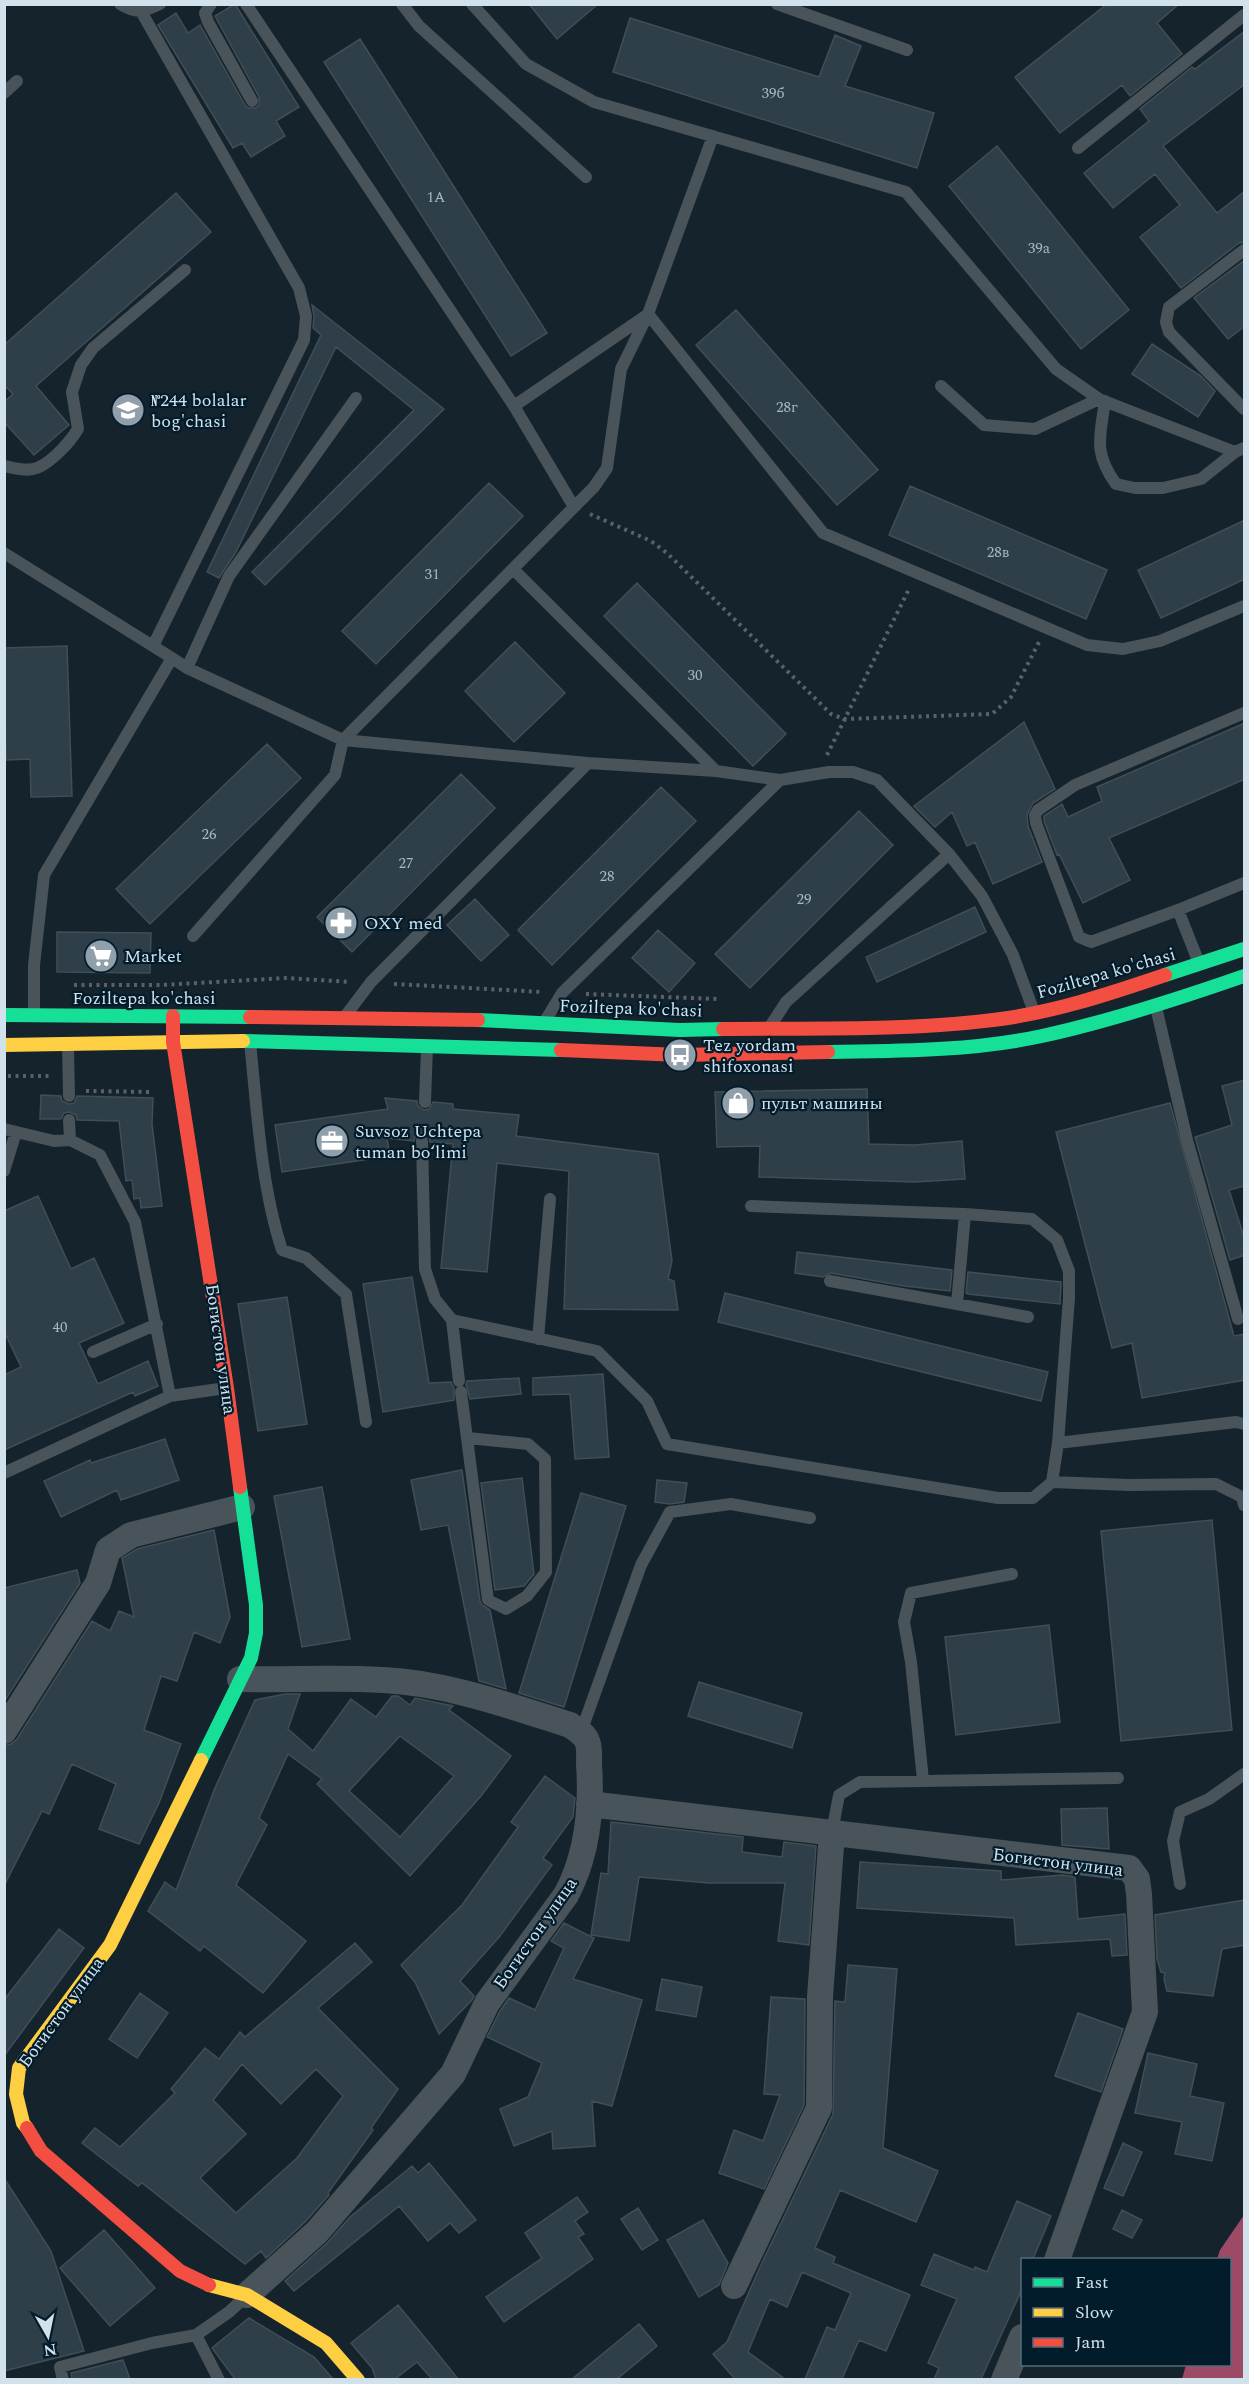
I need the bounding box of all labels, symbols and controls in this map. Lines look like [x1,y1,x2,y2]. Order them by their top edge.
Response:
house number: 39б [761,82,785,105]
house number: 1A [427,186,445,209]
house number: 39а [1028,237,1051,260]
place label: №244 bolalar bog'chasi [151,387,247,435]
school or university icon: №244 bolalar bog'chasi [110,392,146,428]
house number: 28г [776,396,798,419]
house number: 28в [987,541,1010,564]
house number: 31 [424,563,440,586]
house number: 30 [687,664,703,687]
house number: 26 [201,823,217,846]
house number: 27 [398,852,414,875]
house number: 28 [599,865,615,888]
house number: 29 [796,888,812,911]
pharmacy icon: OXY med [323,905,359,941]
place label: OXY med [364,910,442,937]
supermarket icon: Market [83,938,119,974]
street label: Foziltepa ko'chasi [1033,941,1179,1006]
place label: Market [124,943,182,970]
street label: Foziltepa ko'chasi [72,985,216,1012]
street label: Foziltepa ko'chasi [559,993,703,1024]
place label: Tez yordam shifoxonasi [703,1032,796,1080]
bus stop icon: Tez yordam shifoxonasi [662,1037,698,1073]
shop icon: пульт машины [720,1085,756,1121]
place label: пульт машины [761,1090,883,1117]
place label: Suvsoz Uchtepa tuman boʻlimi [355,1118,481,1166]
office icon: Suvsoz Uchtepa tuman boʻlimi [314,1123,350,1159]
street label: Богистон улица [198,1282,243,1416]
house number: 40 [52,1316,68,1339]
street label: Богистон улица [991,1841,1125,1884]
street label: Богистон улица [487,1871,584,1995]
street label: Богистон улица [12,1951,111,2073]
legend [1021,2258,1231,2366]
text: Fast [1075,2269,1108,2296]
text: Slow [1075,2299,1114,2326]
north arrow [18,2306,78,2366]
text: Jam [1075,2329,1106,2356]
text: N [42,2337,59,2363]

